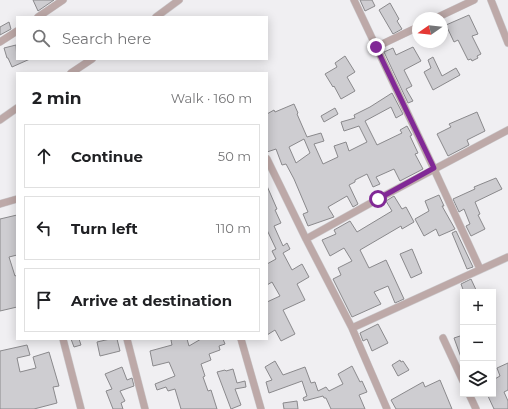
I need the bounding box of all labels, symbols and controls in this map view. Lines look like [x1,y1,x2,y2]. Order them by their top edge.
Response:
north arrow [412,12,448,48]
search box [16,16,268,60]
icon: search [30,27,52,49]
text: Search here [62,29,151,48]
route end [367,38,385,56]
text: 2 min [32,88,82,108]
text: Walk · 160 m [171,90,252,106]
icon: ahead [33,145,55,167]
text: Continue [71,147,143,166]
text: 50 m [218,148,251,164]
route start [369,190,387,208]
icon: left [33,217,55,239]
text: Turn left [71,219,138,238]
text: 110 m [216,220,251,236]
icon: arrive [33,289,55,311]
map controls [460,289,496,397]
button: + [460,289,496,325]
text: Arrive at destination [71,291,232,310]
button: − [460,325,496,361]
button: layers [460,361,496,397]

